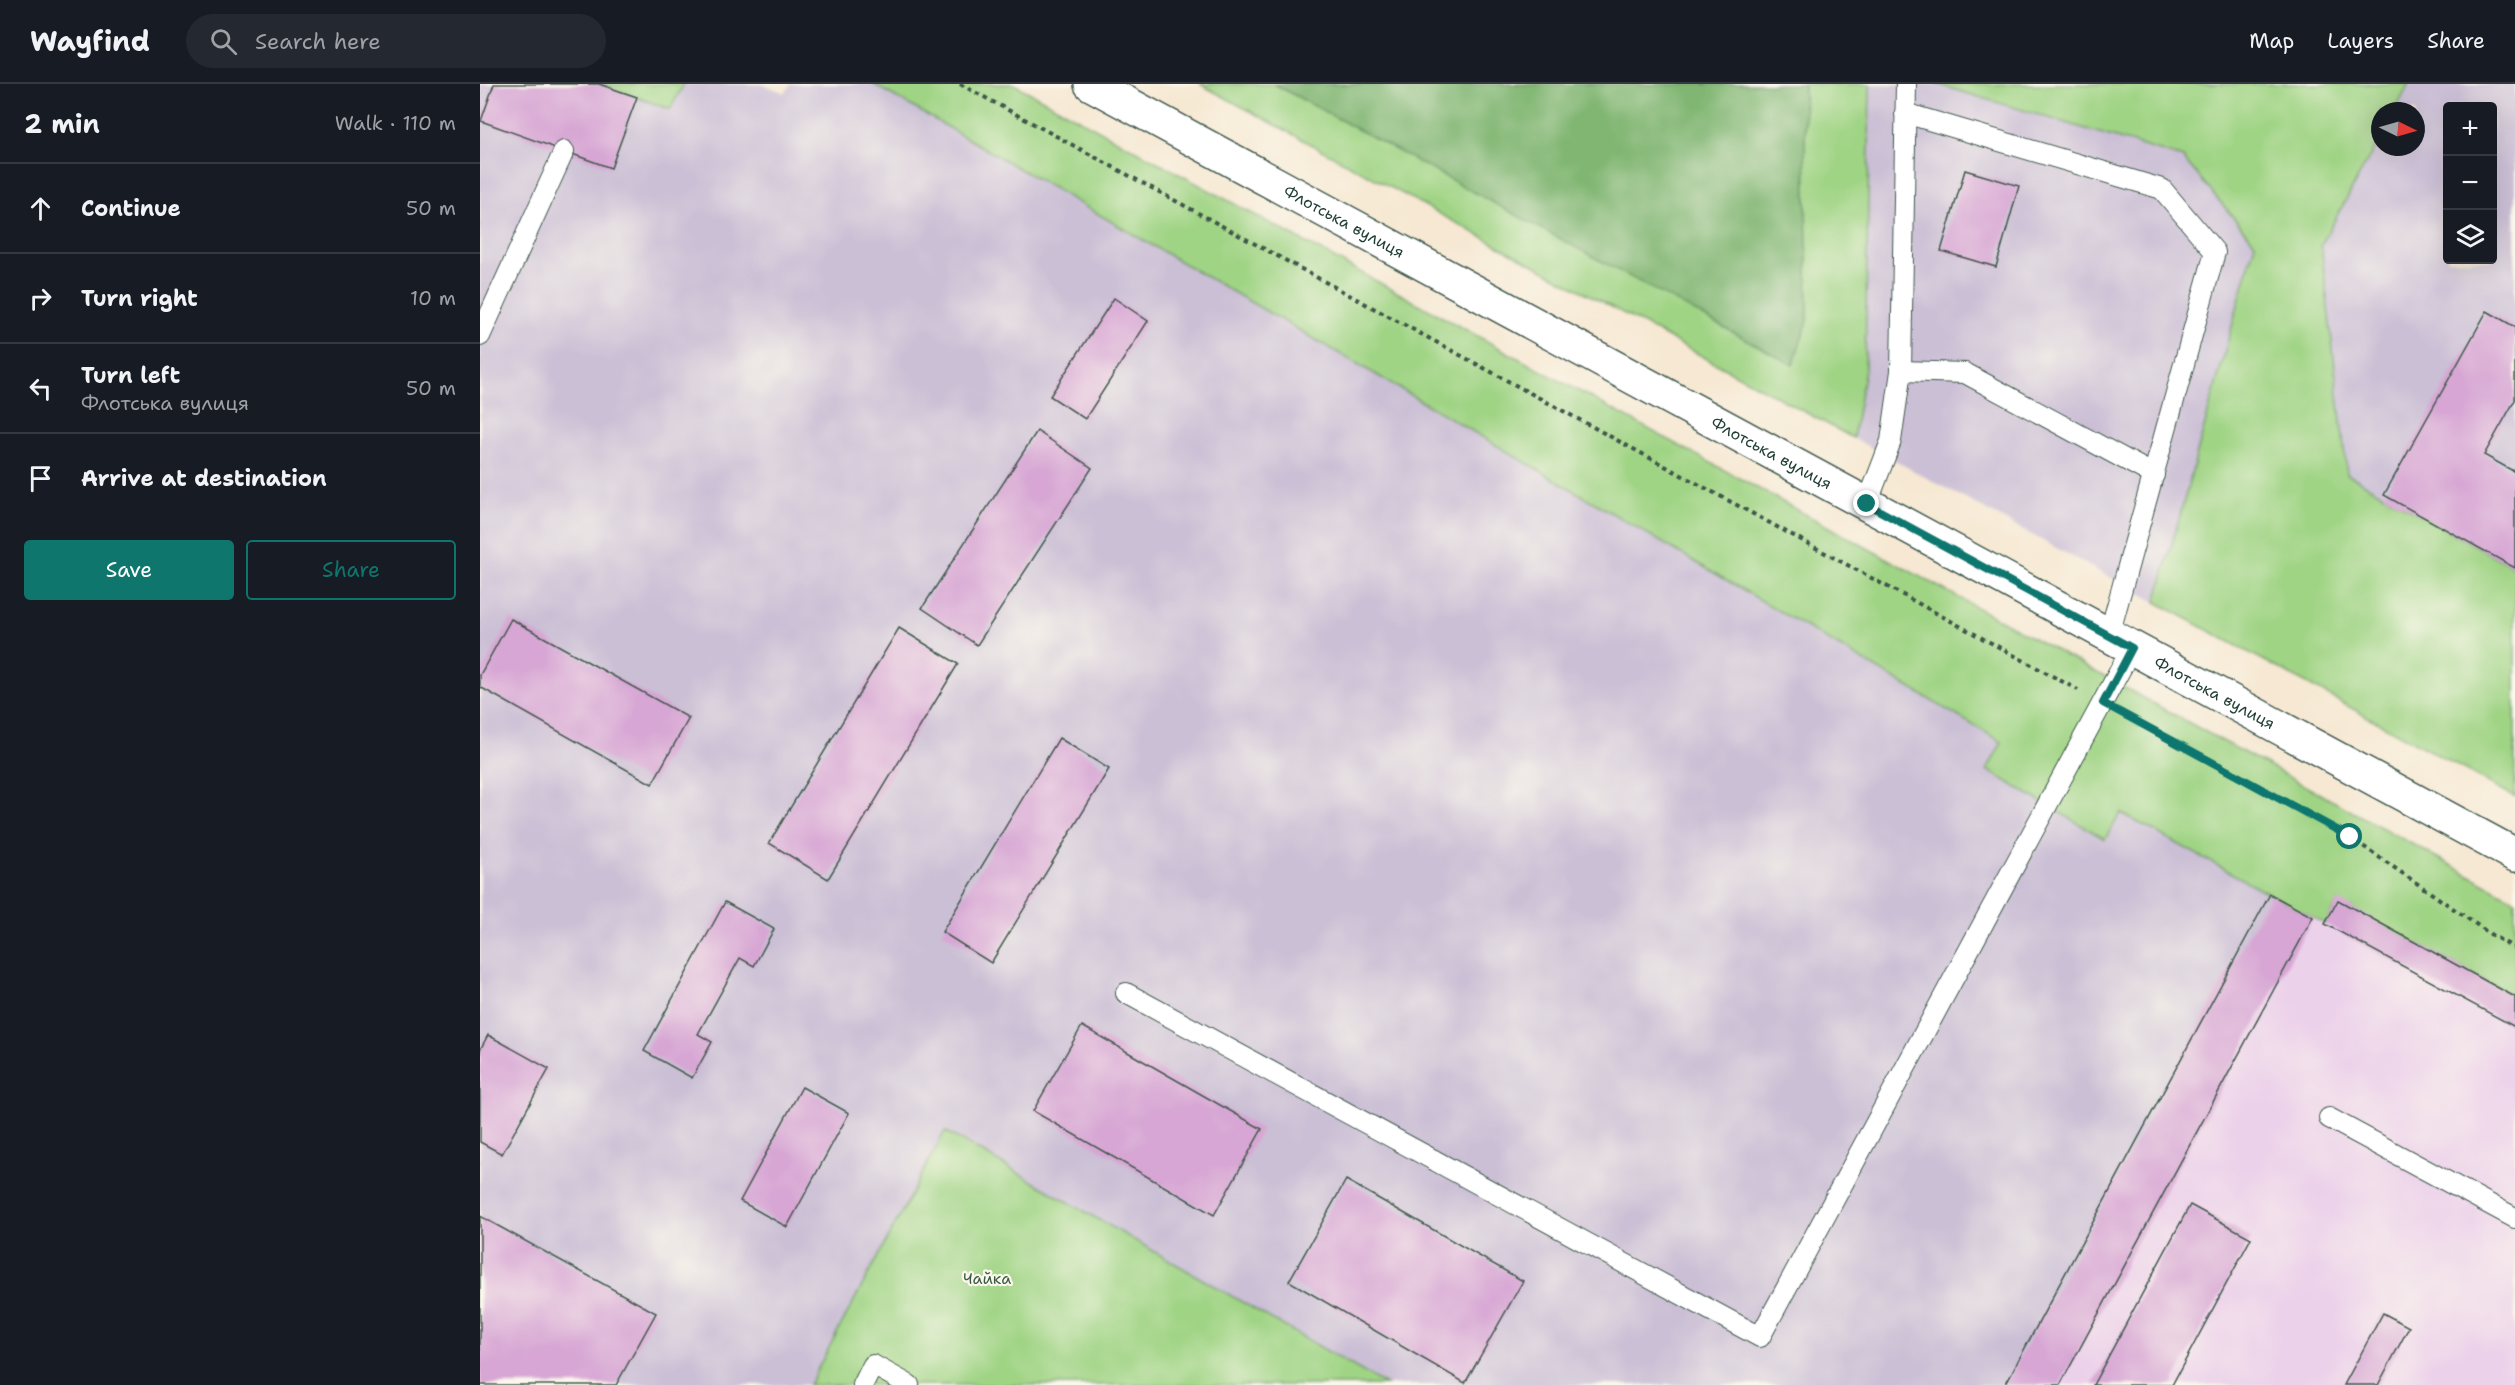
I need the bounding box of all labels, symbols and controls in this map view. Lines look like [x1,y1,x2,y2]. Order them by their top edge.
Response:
search box [186,14,606,68]
text: Wayfind [30,22,150,60]
icon: search [207,25,240,58]
text: Search here [255,27,381,56]
text: Map [2249,27,2294,55]
text: Layers [2327,27,2394,55]
text: Share [2427,27,2485,55]
north arrow [2371,102,2425,156]
map controls [2443,102,2497,264]
button: + [2443,102,2497,156]
text: 2 min [24,106,100,141]
text: Walk · 110 m [335,110,456,136]
button: − [2443,156,2497,210]
street label: Флотська вулиця [1280,180,1408,262]
icon: ahead [24,192,57,225]
text: Continue [81,194,181,223]
text: 50 m [406,195,456,221]
button: layers [2443,210,2497,264]
icon: right [24,282,57,315]
text: Turn right [81,284,198,313]
text: 10 m [410,285,456,311]
text: Turn left [81,361,180,390]
icon: left [24,372,57,405]
text: 50 m [406,375,456,401]
text: Флотська вулиця [81,390,249,416]
street label: Флотська вулиця [1708,411,1836,494]
icon: arrive [24,462,57,495]
text: Arrive at destination [81,464,327,493]
route end [1853,490,1879,516]
button: Save [24,540,234,600]
button: Share [246,540,456,600]
street label: Флотська вулиця [2151,651,2279,734]
route start [2336,823,2362,849]
park label: Чайка [963,1268,1011,1289]

